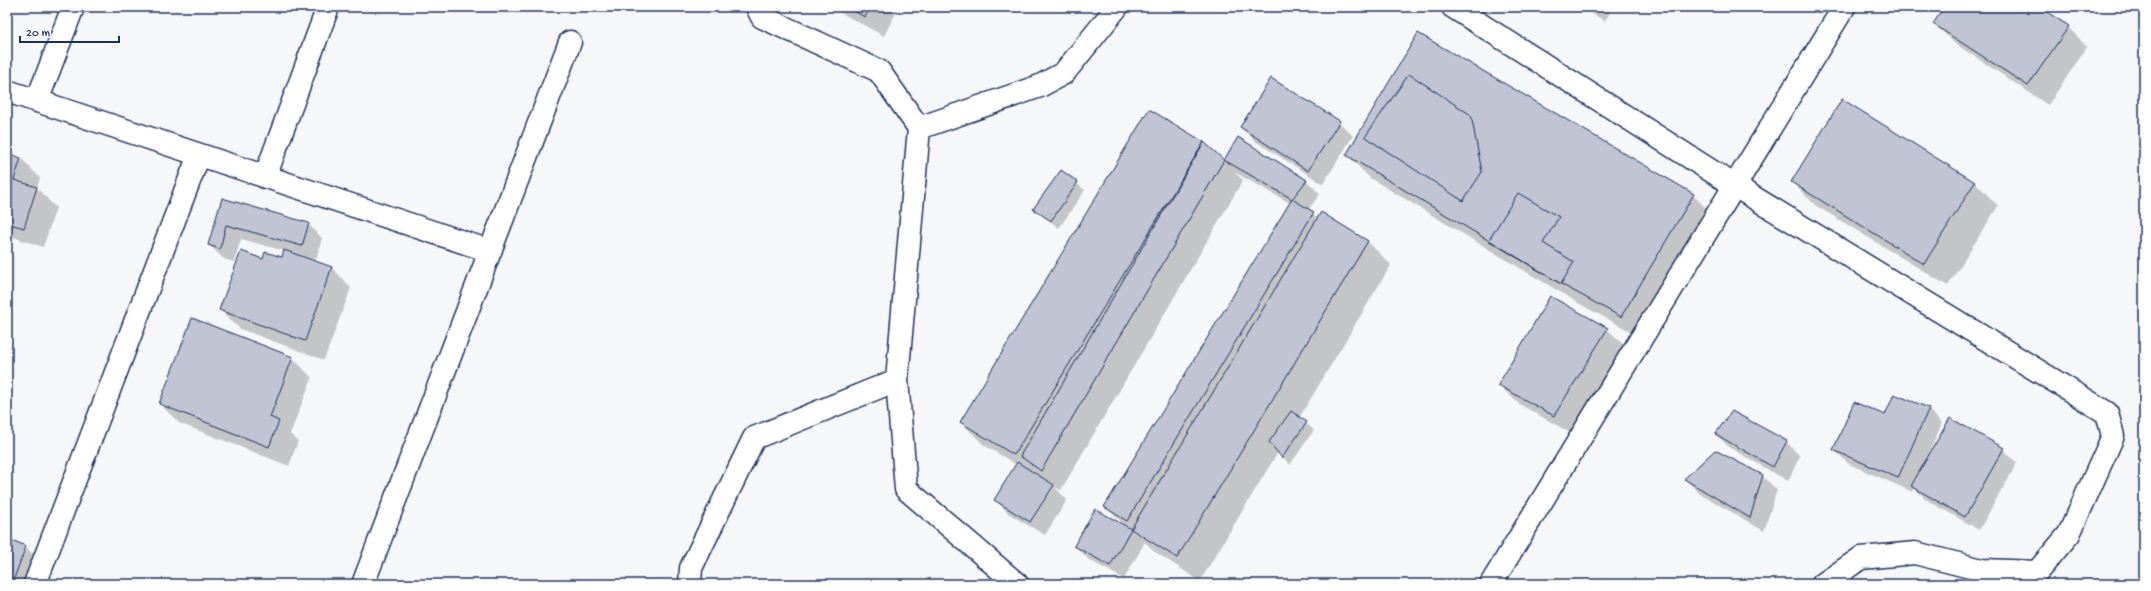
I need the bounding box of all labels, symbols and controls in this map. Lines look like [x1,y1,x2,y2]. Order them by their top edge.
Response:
scale bar [20,18,119,44]
text: 20 m [26,27,51,41]

